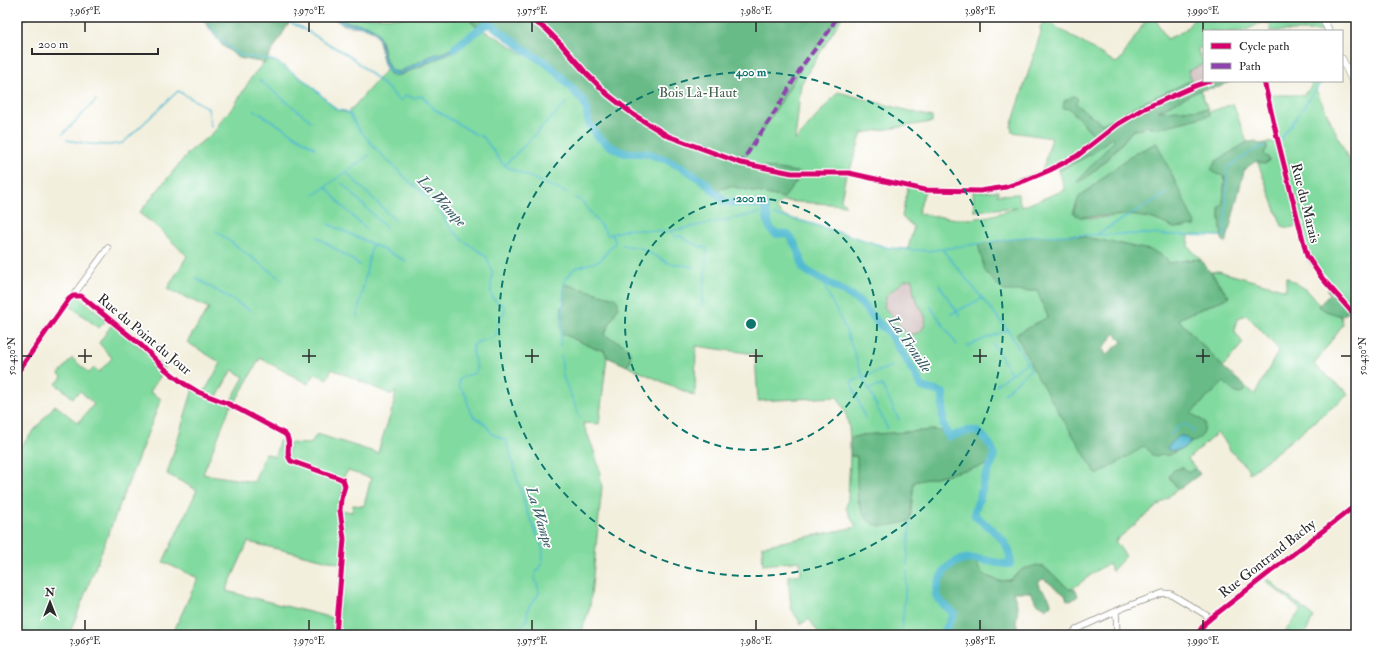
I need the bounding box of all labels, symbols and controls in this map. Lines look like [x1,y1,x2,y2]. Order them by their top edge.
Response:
text: 3.965°E [69,5,101,17]
text: 3.970°E [293,5,325,17]
text: 3.975°E [517,5,547,17]
text: 3.980°E [740,5,772,17]
text: 3.985°E [965,5,995,17]
text: 3.990°E [1187,5,1219,17]
scale bar [32,30,158,56]
legend [1203,30,1343,82]
text: 200 m [38,37,69,52]
text: Cycle path [1239,39,1290,54]
text: Path [1239,59,1262,74]
text: 400 m [735,65,767,80]
park label: Bois Là-Haut [659,84,738,101]
street label: Rue du Marais [1287,161,1324,245]
water label: La Wampe [412,171,471,232]
text: 200 m [736,191,767,206]
street label: Rue du Point du Jour [94,290,196,379]
water label: La Trouille [883,311,936,377]
centre of rings [744,317,758,331]
text: 50.430°N [6,337,18,375]
text: 50.430°N [1357,337,1369,375]
water label: La Wampe [521,483,558,551]
street label: Rue Gontrand Bachy [1216,515,1320,602]
north arrow [30,582,70,622]
text: N [44,586,56,599]
text: 3.965°E [69,635,101,647]
text: 3.970°E [293,635,325,647]
text: 3.975°E [517,635,547,647]
text: 3.980°E [740,635,772,647]
text: 3.985°E [965,635,995,647]
text: 3.990°E [1187,635,1219,647]

